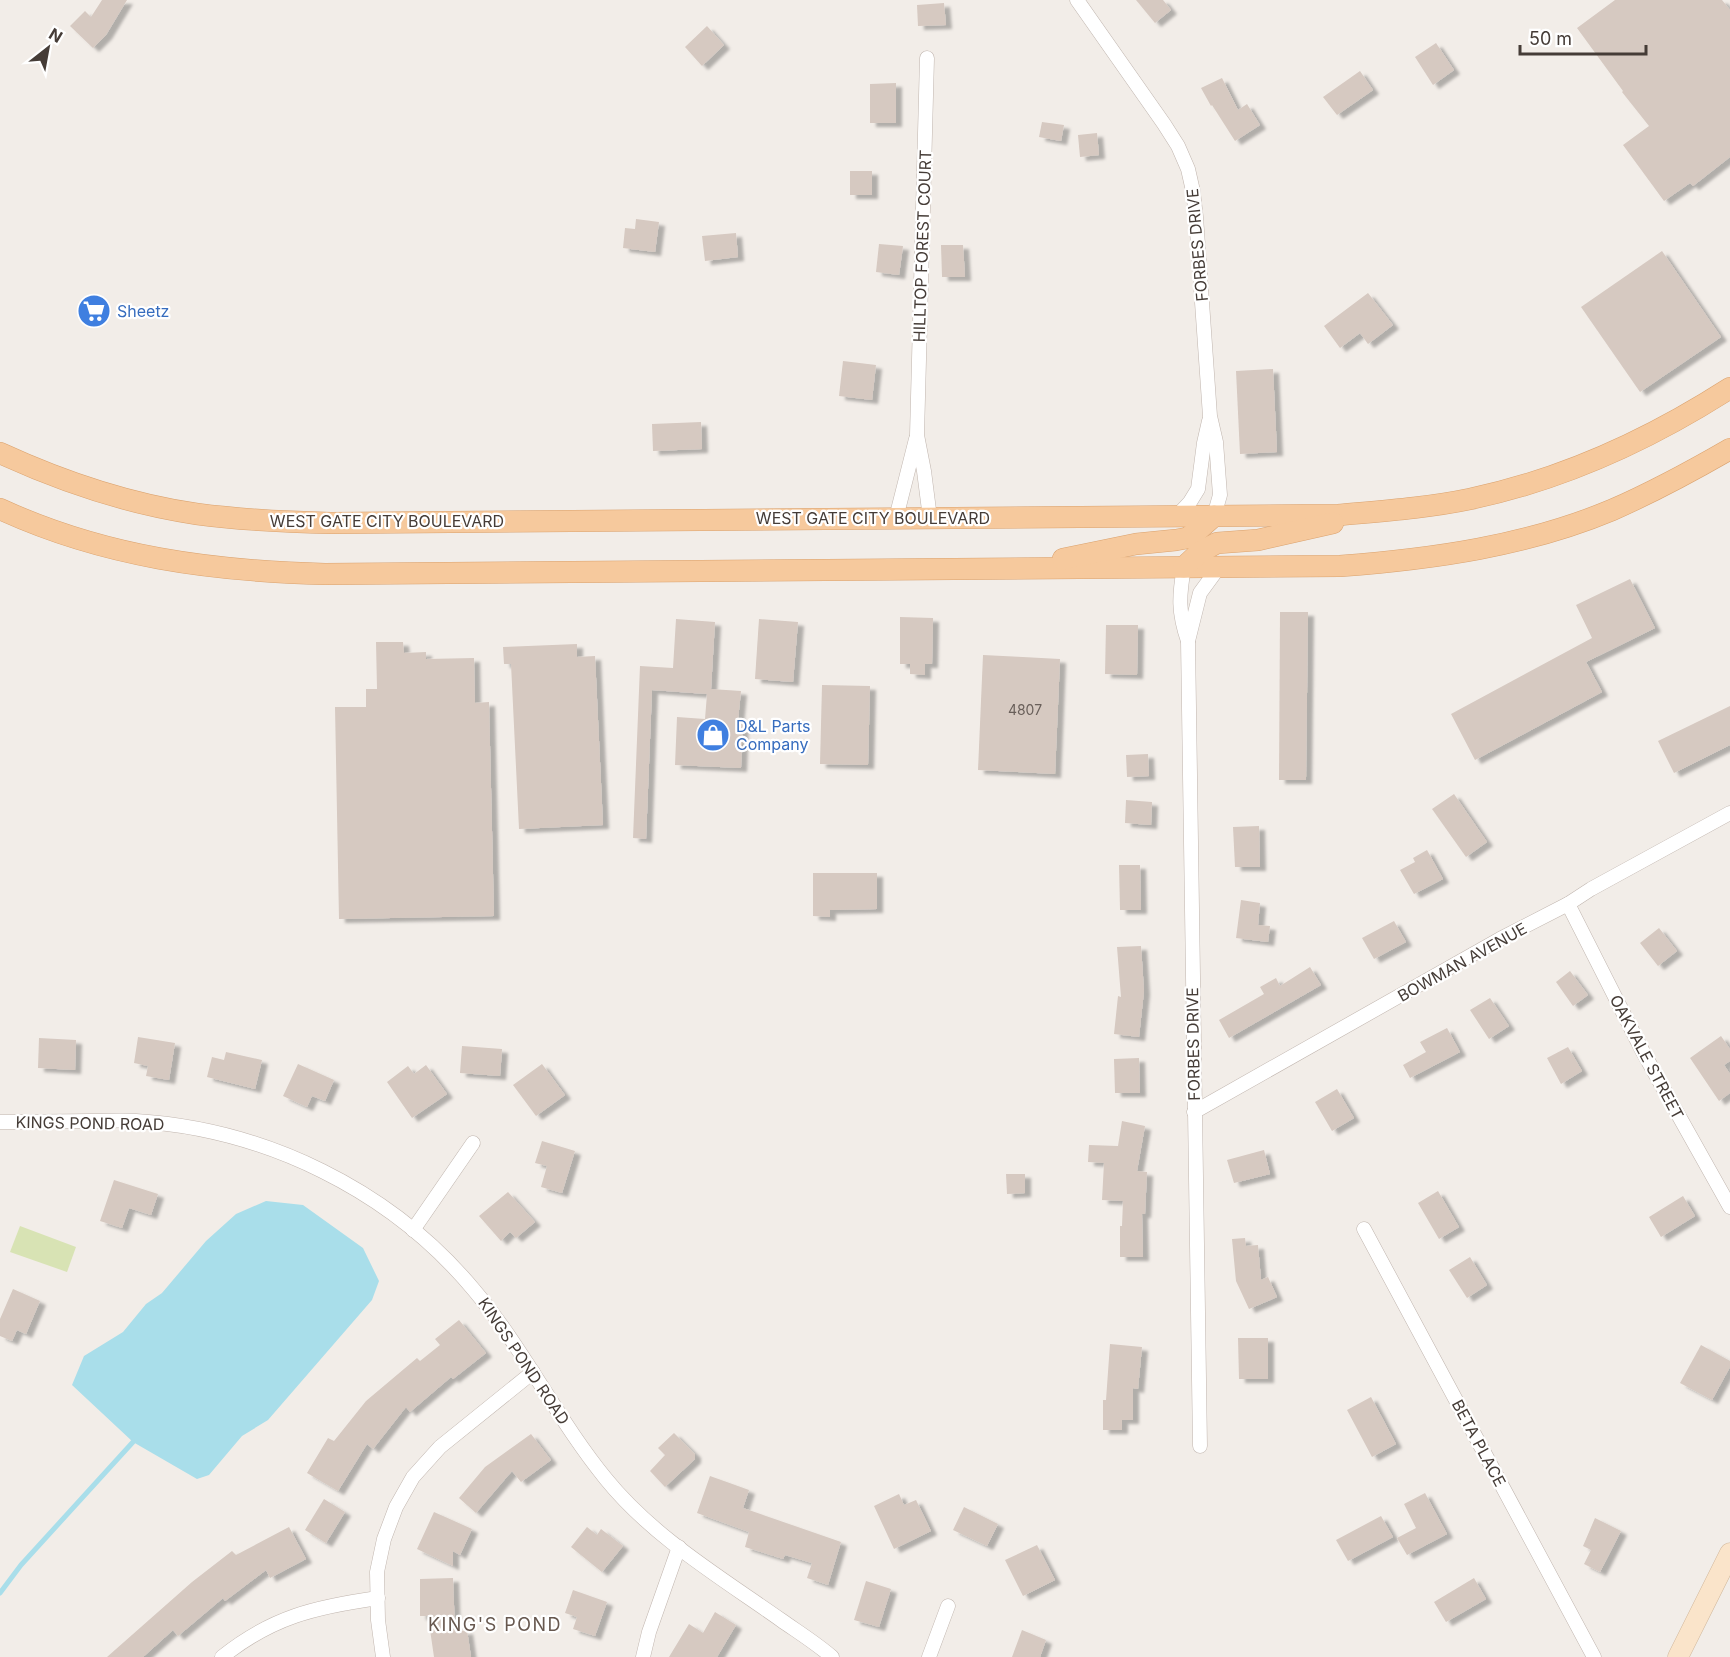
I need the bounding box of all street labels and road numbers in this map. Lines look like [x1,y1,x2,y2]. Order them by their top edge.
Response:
street label: HILLTOP FOREST COURT [909,149,935,343]
street label: FORBES DRIVE [1182,188,1212,302]
street label: WEST GATE CITY BOULEVARD [756,508,990,528]
street label: WEST GATE CITY BOULEVARD [270,511,504,531]
street label: BOWMAN AVENUE [1394,918,1530,1006]
street label: FORBES DRIVE [1182,987,1204,1101]
street label: OAKVALE STREET [1606,991,1688,1123]
street label: KINGS POND ROAD [15,1112,165,1134]
street label: KINGS POND ROAD [474,1294,574,1428]
street label: BETA PLACE [1448,1396,1510,1490]

